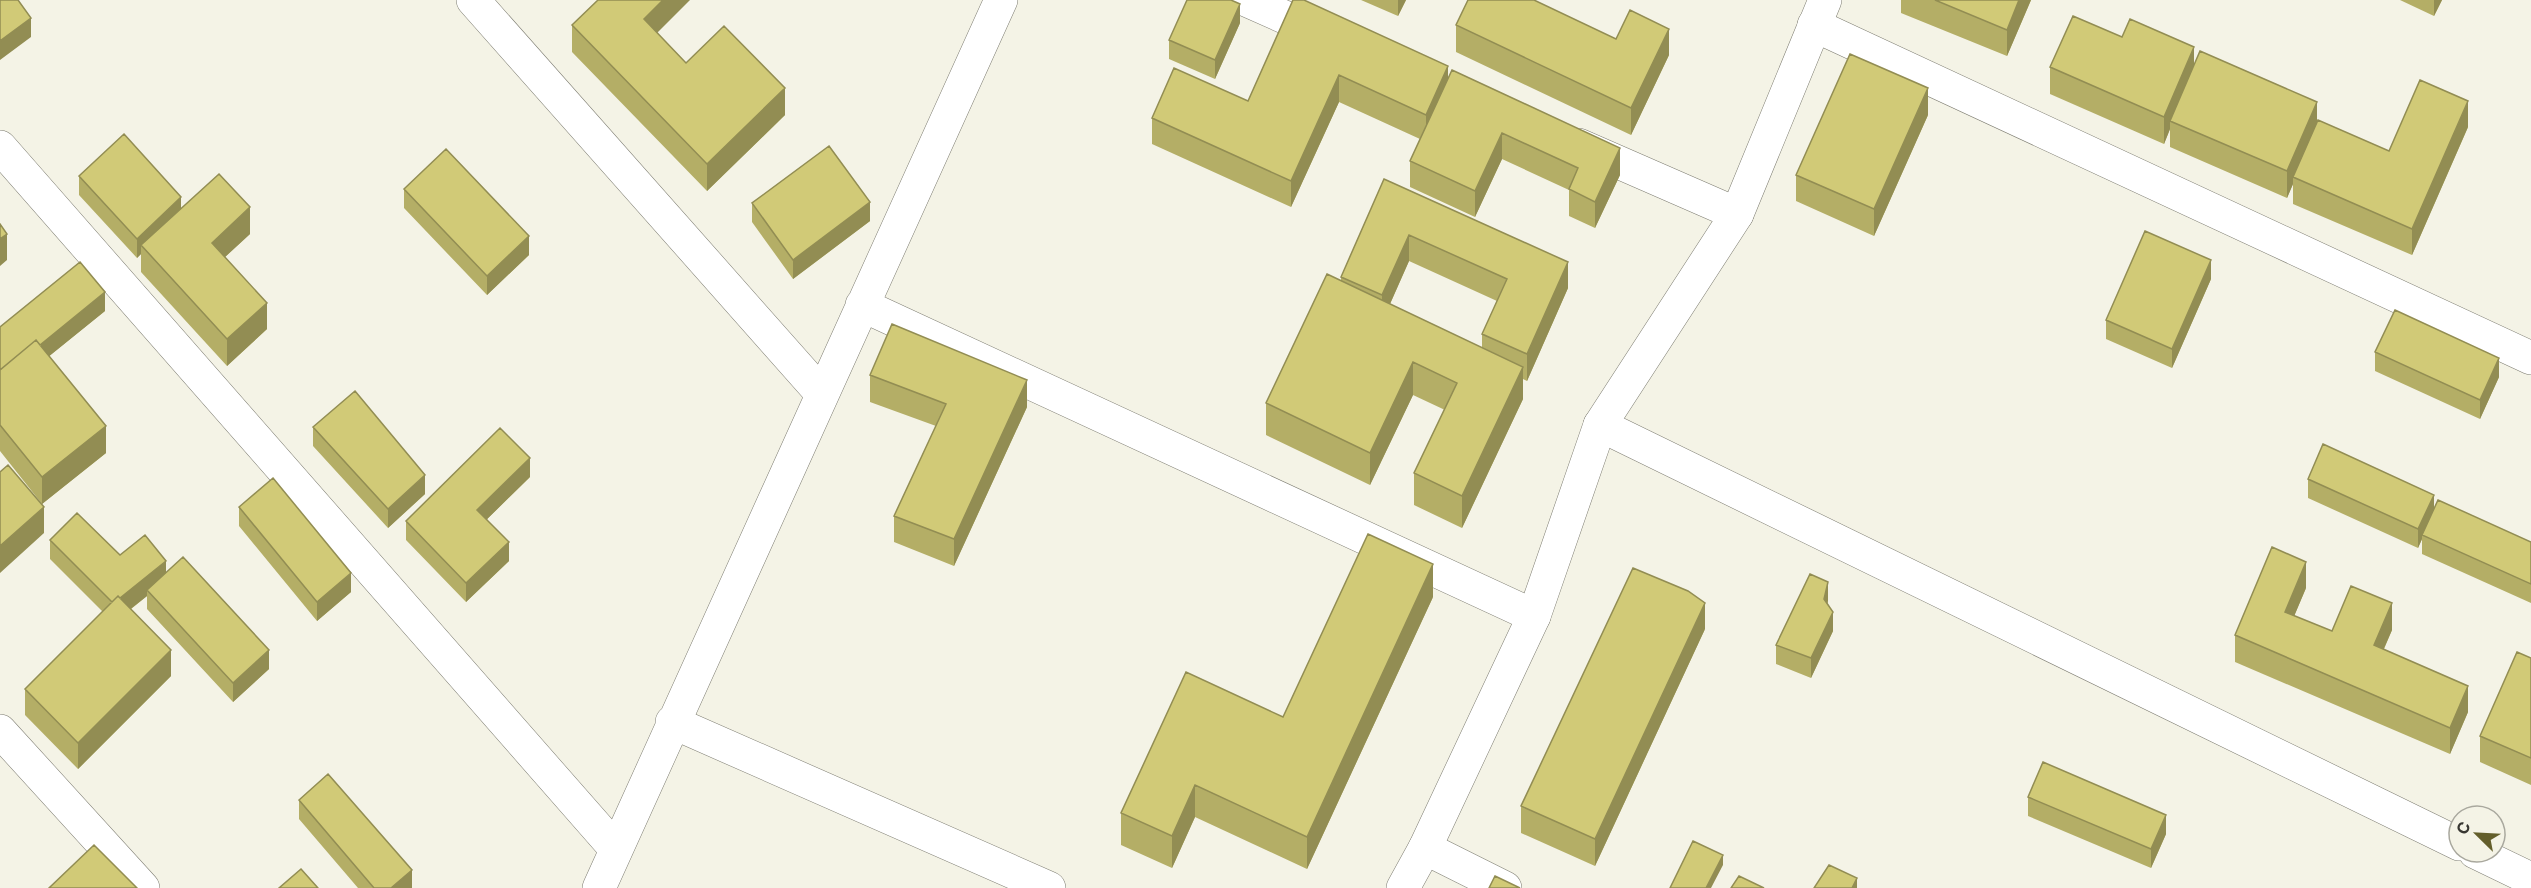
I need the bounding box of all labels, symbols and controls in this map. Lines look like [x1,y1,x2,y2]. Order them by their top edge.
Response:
north arrow [2447,804,2507,864]
text: С [2452,818,2475,837]

